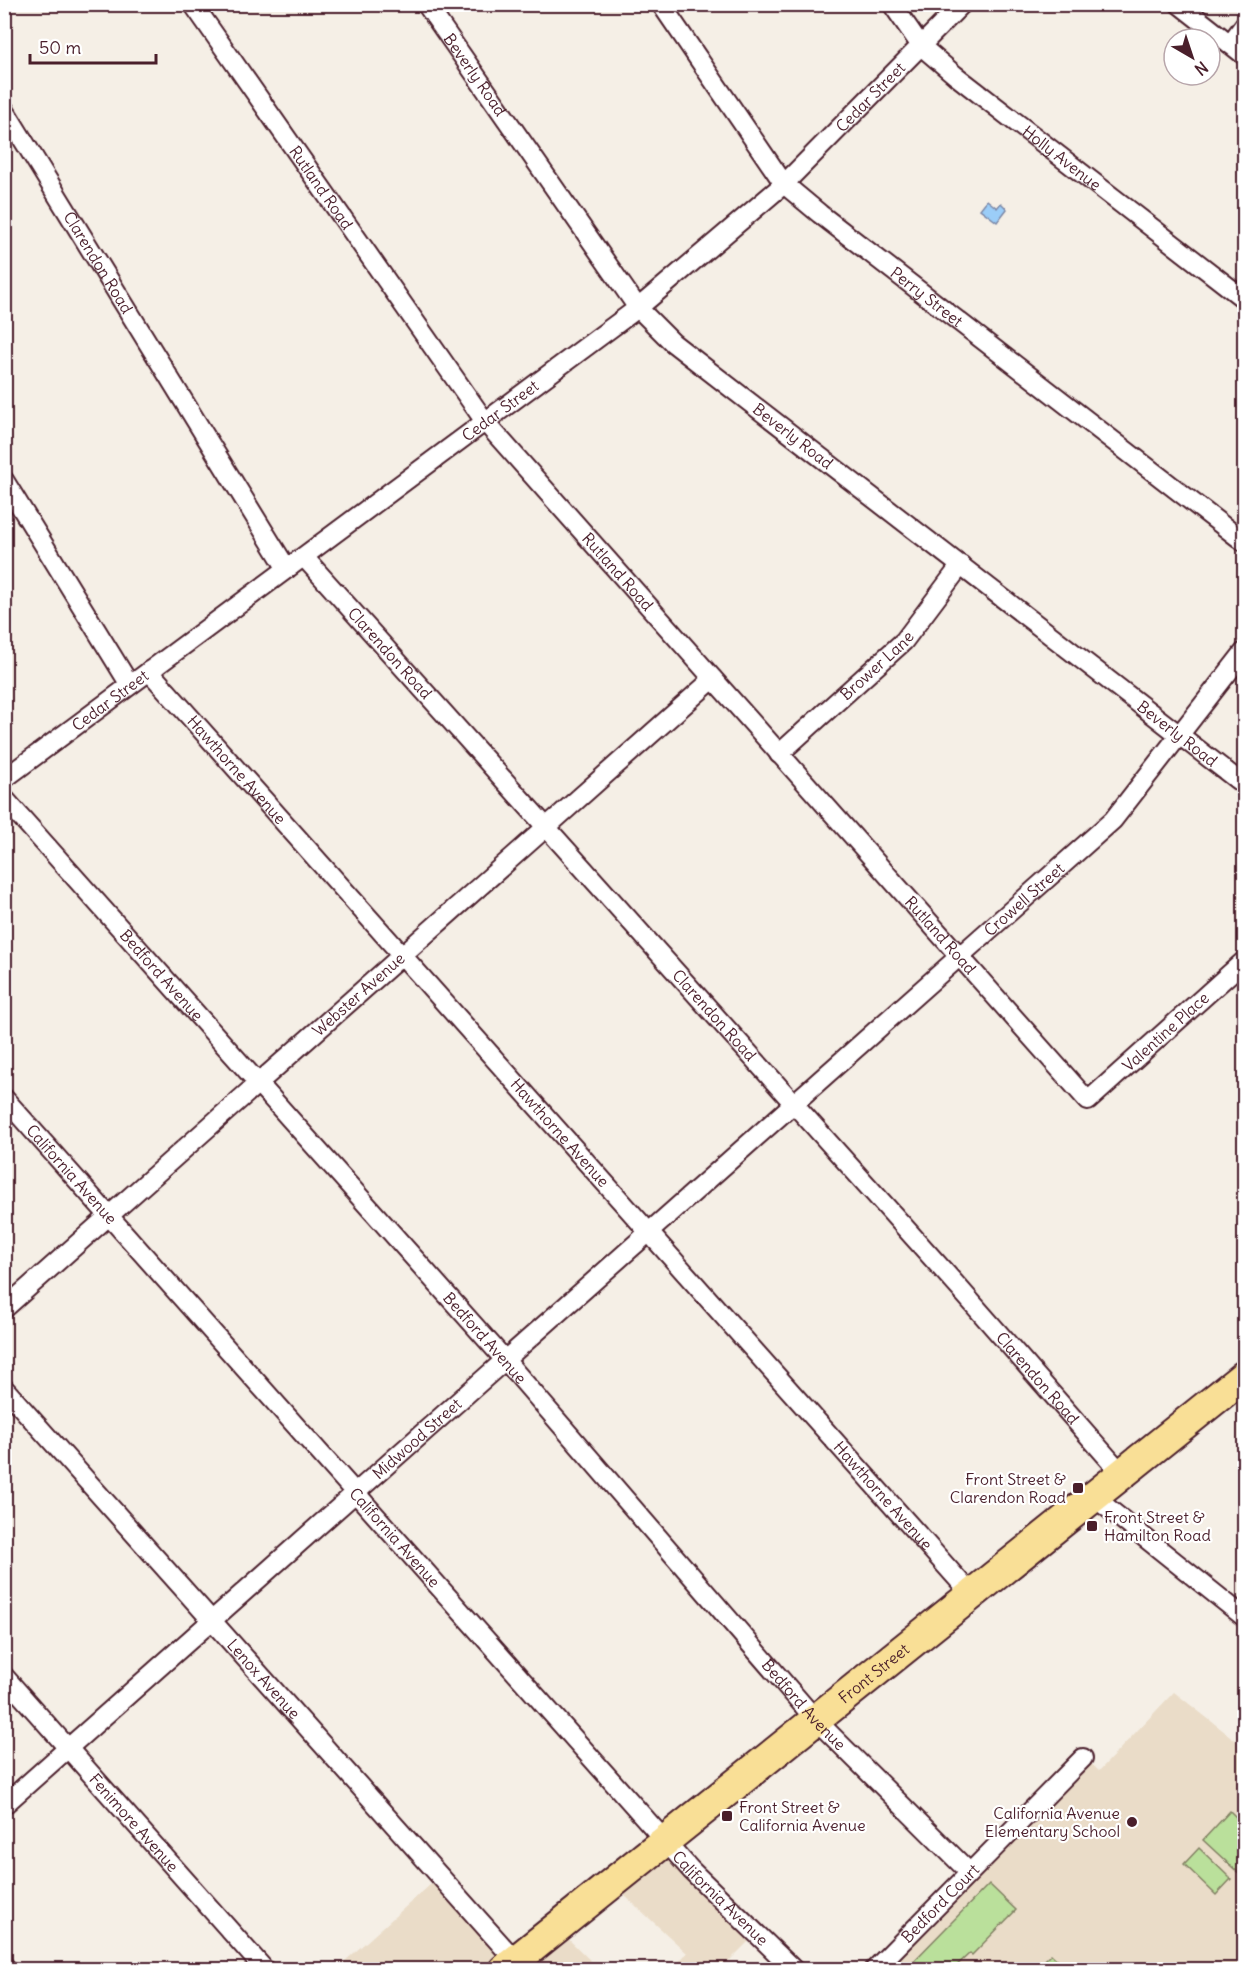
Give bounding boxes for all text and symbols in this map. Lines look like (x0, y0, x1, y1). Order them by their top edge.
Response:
scale bar (30, 27, 156, 65)
north arrow (1162, 27, 1222, 87)
street label: Beverly Road (440, 29, 511, 120)
text: 50 m (39, 36, 81, 59)
street label: Cedar Street (831, 57, 910, 136)
text: N (1191, 57, 1212, 80)
street label: Holly Avenue (1019, 121, 1105, 195)
street label: Rutland Road (285, 142, 358, 233)
street label: Clarendon Road (59, 208, 137, 317)
street label: Perry Street (887, 262, 968, 331)
street label: Cedar Street (458, 375, 543, 445)
street label: Beverly Road (749, 399, 837, 473)
street label: Rutland Road (578, 528, 658, 615)
street label: Clarendon Road (344, 603, 436, 703)
street label: Brower Lane (836, 627, 918, 704)
street label: Cedar Street (68, 665, 153, 735)
street label: Beverly Road (1133, 696, 1222, 771)
street label: Hawthorne Avenue (183, 711, 290, 828)
street label: Crowell Street (980, 858, 1069, 940)
street label: Rutland Road (901, 892, 981, 978)
street label: Bedford Avenue (116, 925, 208, 1025)
street label: Webster Avenue (308, 948, 409, 1040)
street label: Clarendon Road (668, 965, 761, 1065)
street label: Valentine Place (1118, 988, 1213, 1075)
street label: Hawthorne Avenue (506, 1074, 614, 1191)
street label: California Avenue (22, 1120, 121, 1228)
street label: Bedford Avenue (439, 1288, 531, 1388)
street label: Clarendon Road (992, 1327, 1084, 1428)
street label: Midwood Street (368, 1393, 466, 1483)
street label: Hawthorne Avenue (830, 1437, 937, 1554)
place label: Front Street & Clarendon Road (950, 1469, 1066, 1507)
marker: Front Street & Clarendon Road (1071, 1481, 1085, 1495)
street label: California Avenue (345, 1483, 445, 1591)
place label: Front Street & Hamilton Road (1104, 1507, 1211, 1545)
marker: Front Street & Hamilton Road (1085, 1519, 1099, 1533)
street label: Lenox Avenue (223, 1635, 305, 1723)
street label: Front Street (834, 1639, 913, 1708)
street label: Bedford Avenue (758, 1655, 850, 1754)
street label: Fenimore Avenue (85, 1769, 183, 1876)
place label: Front Street & California Avenue (739, 1797, 866, 1835)
place label: California Avenue Elementary School (985, 1803, 1120, 1841)
marker: Front Street & California Avenue (720, 1809, 734, 1823)
marker: California Avenue Elementary School (1125, 1815, 1139, 1829)
street label: California Avenue (668, 1846, 773, 1950)
street label: Bedford Court (897, 1859, 984, 1947)

